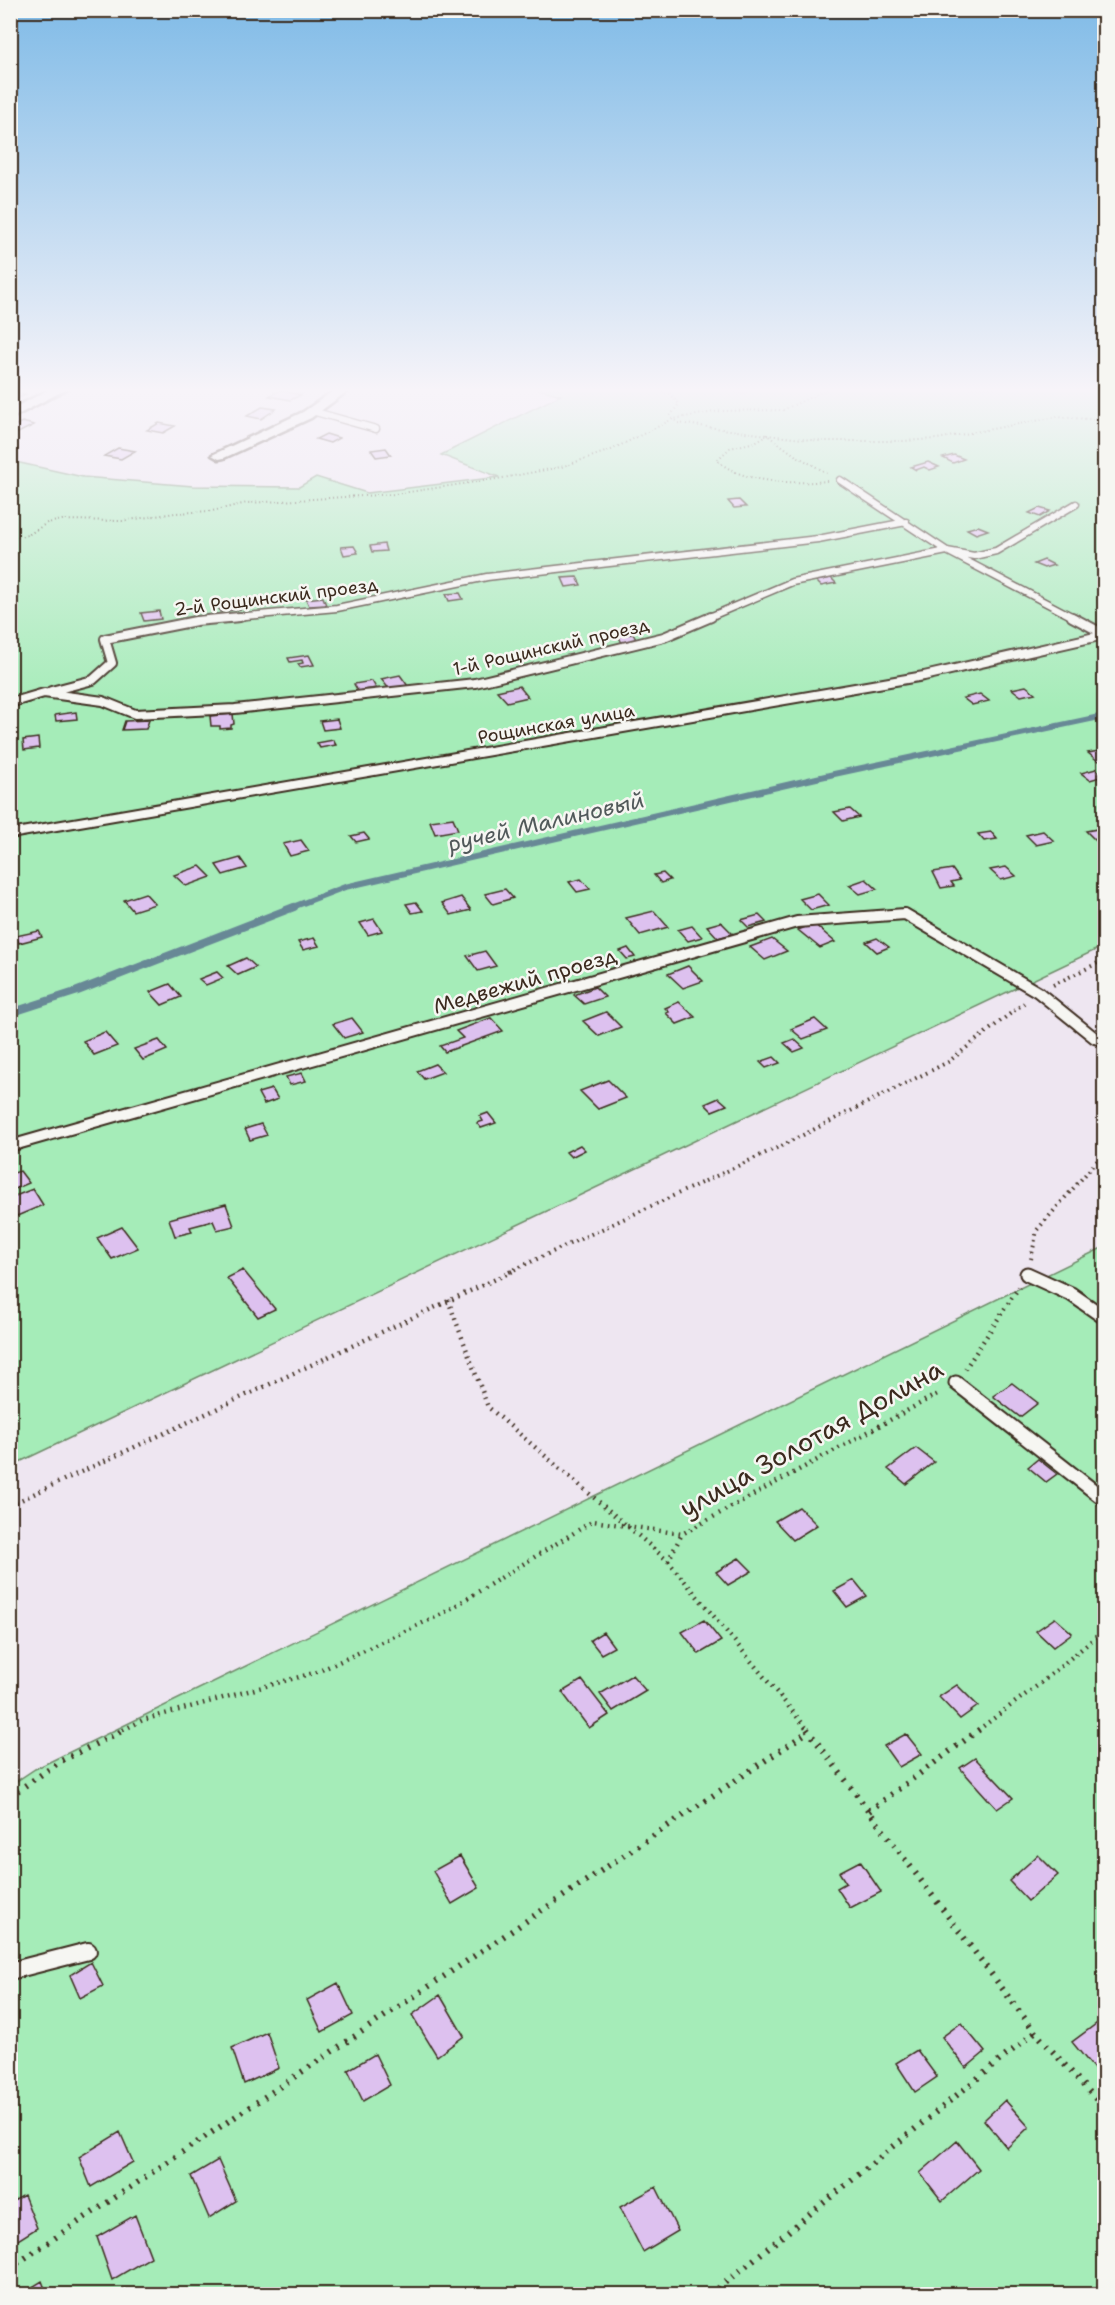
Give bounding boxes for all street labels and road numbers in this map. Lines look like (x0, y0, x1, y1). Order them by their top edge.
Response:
street label: 2-й Рощинский проезд (173, 573, 380, 621)
street label: 1-й Рощинский проезд (451, 613, 652, 681)
street label: Рощинская улица (476, 698, 636, 750)
street label: Медвежий проезд (430, 941, 620, 1021)
street label: улица Золотая Долина (673, 1351, 949, 1525)

